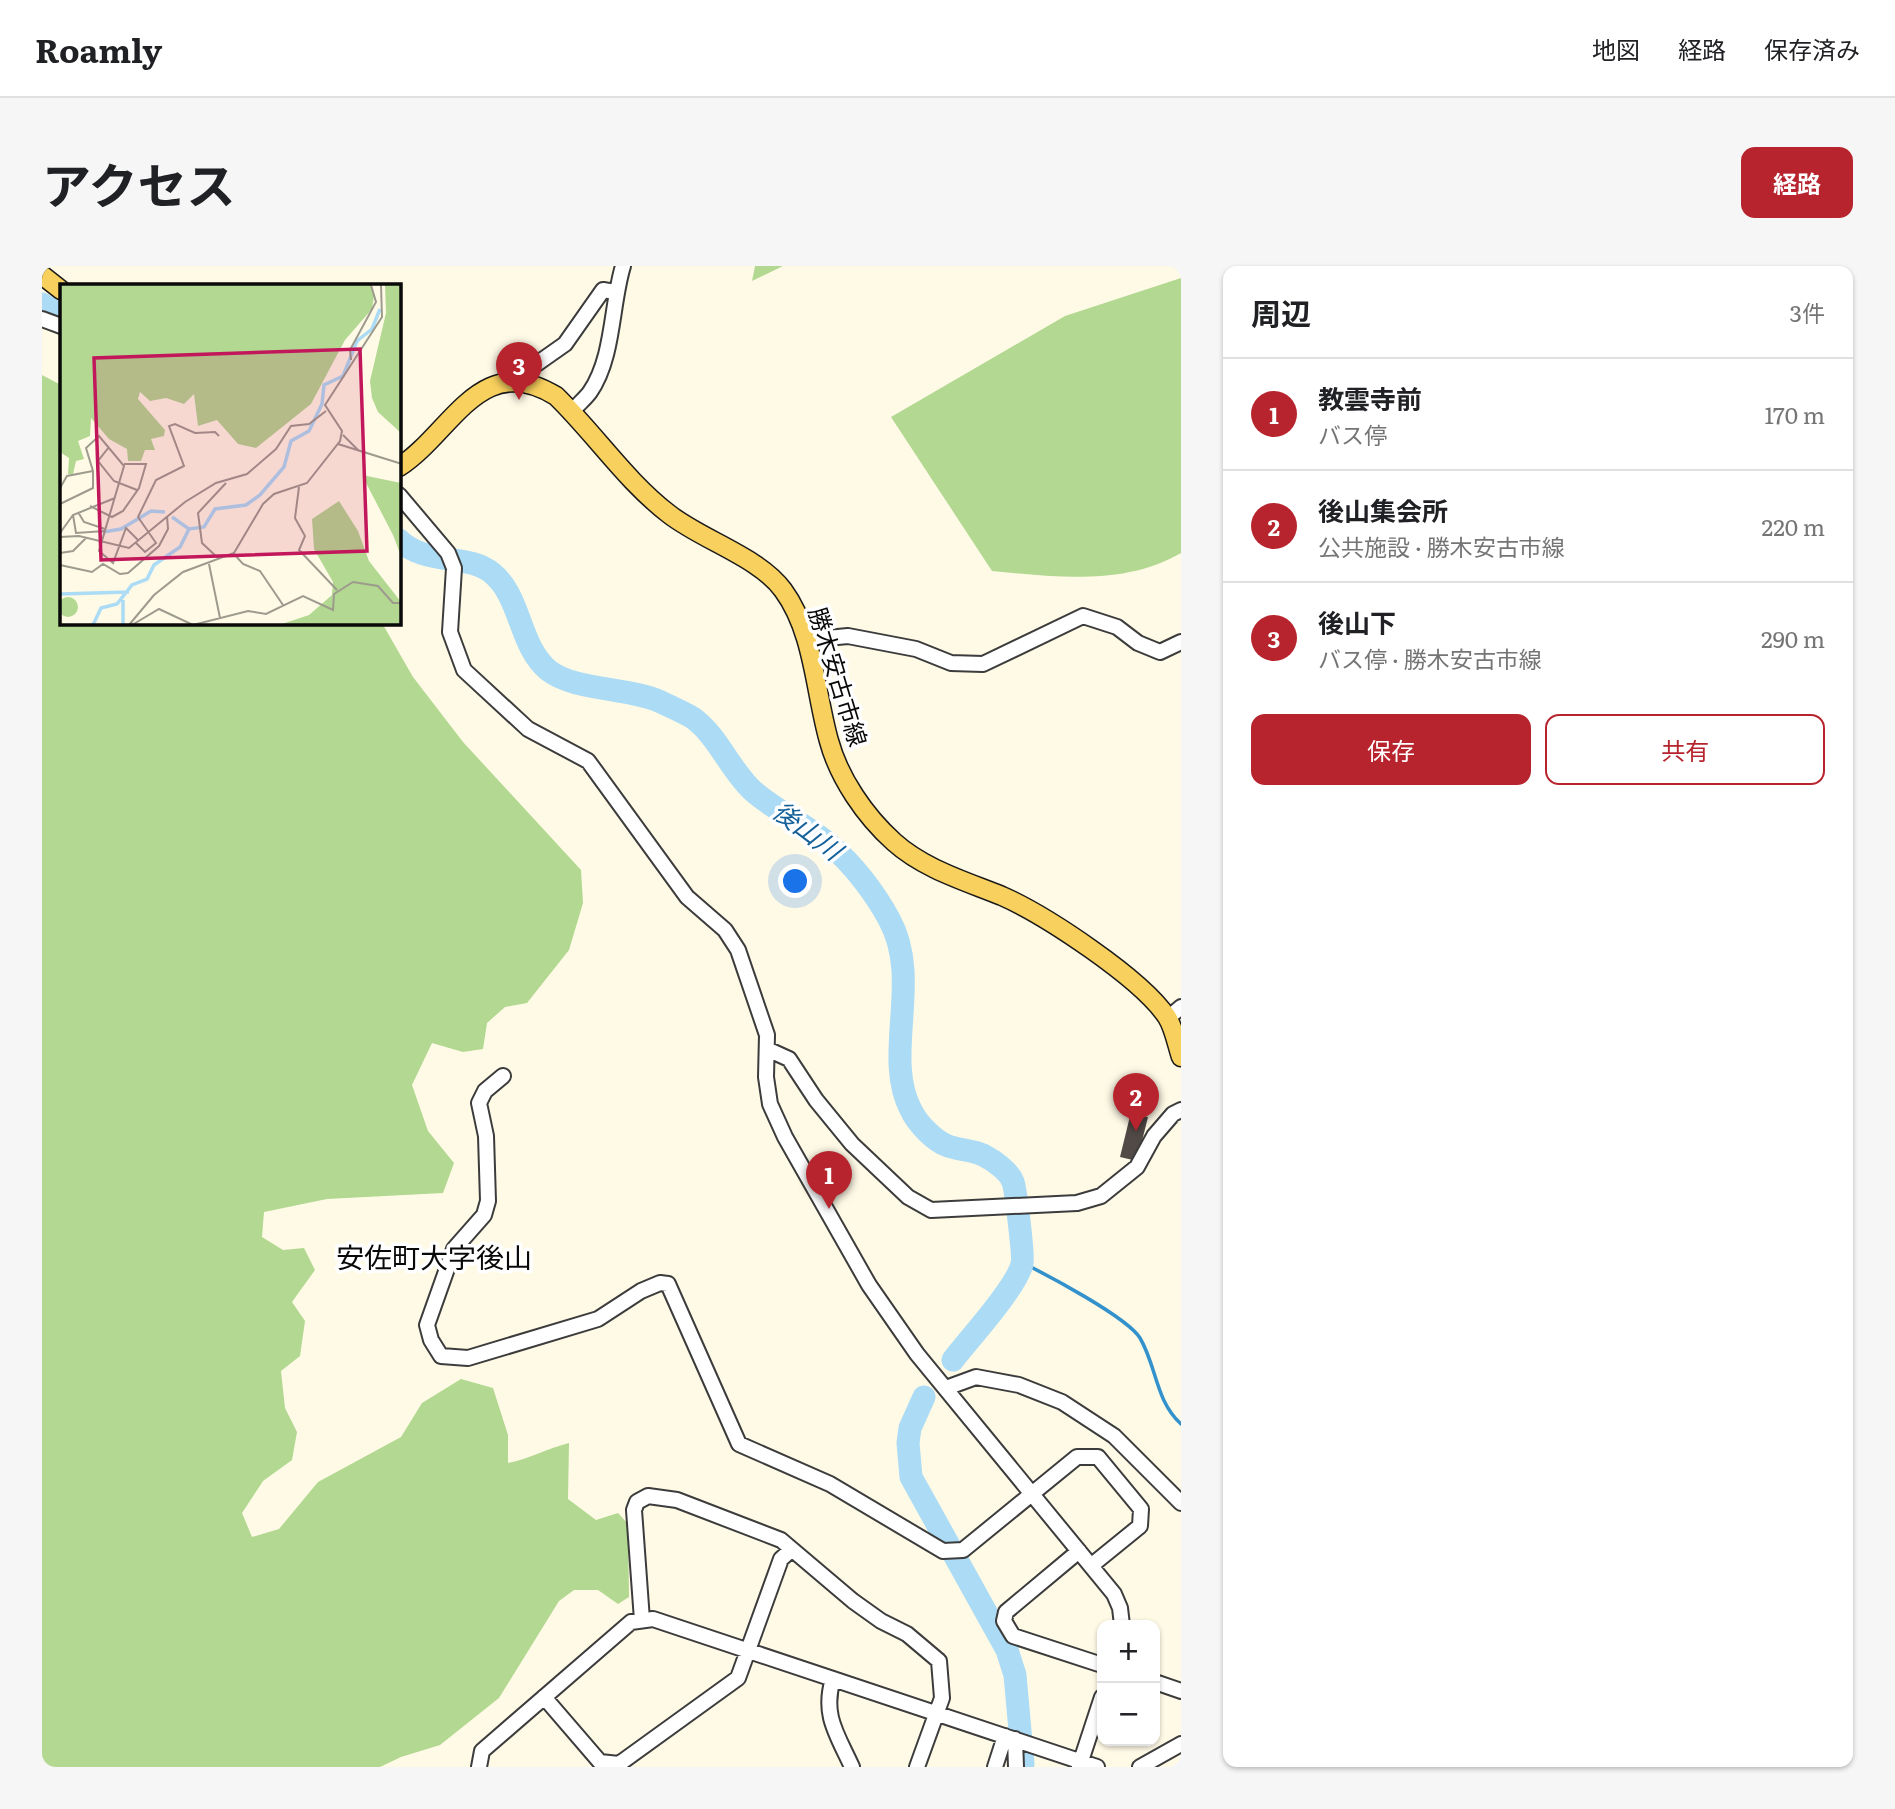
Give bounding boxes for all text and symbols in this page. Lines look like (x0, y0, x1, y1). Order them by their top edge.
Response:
text: Roamly (35, 24, 162, 73)
text: 地図 (1592, 31, 1640, 66)
text: 経路 (1678, 31, 1726, 66)
text: 保存済み (1764, 31, 1860, 66)
text: アクセス (42, 146, 236, 219)
button: 経路 (1741, 147, 1853, 218)
inset map (60, 284, 401, 625)
text: 周辺 (1251, 290, 1311, 334)
text: 3件 (1790, 295, 1825, 329)
pin: 3 (496, 342, 542, 400)
text: 教雲寺前 (1318, 378, 1422, 417)
text: 1 (1269, 397, 1279, 431)
text: 170 m (1764, 397, 1825, 431)
text: バス停 (1318, 417, 1387, 451)
text: 後山集会所 (1318, 490, 1448, 529)
text: 2 (1268, 509, 1280, 543)
text: 220 m (1761, 509, 1825, 543)
text: 公共施設 · 勝木安古市線 (1318, 529, 1565, 563)
street label: 勝木安古市線 (802, 602, 877, 750)
text: 後山下 (1318, 602, 1396, 641)
text: 3 (1268, 621, 1280, 655)
text: 290 m (1761, 621, 1825, 655)
text: バス停 · 勝木安古市線 (1318, 641, 1542, 675)
button: 保存 (1251, 714, 1531, 785)
button: 共有 (1545, 714, 1825, 785)
water label: 後山川 (766, 790, 854, 870)
your location (778, 864, 812, 898)
pin: 2 (1113, 1073, 1159, 1131)
pin: 1 (806, 1151, 852, 1209)
district label: 安佐町大字後山 (336, 1235, 532, 1277)
map controls (1097, 1620, 1160, 1746)
button: + (1097, 1620, 1160, 1683)
button: − (1097, 1683, 1160, 1746)

